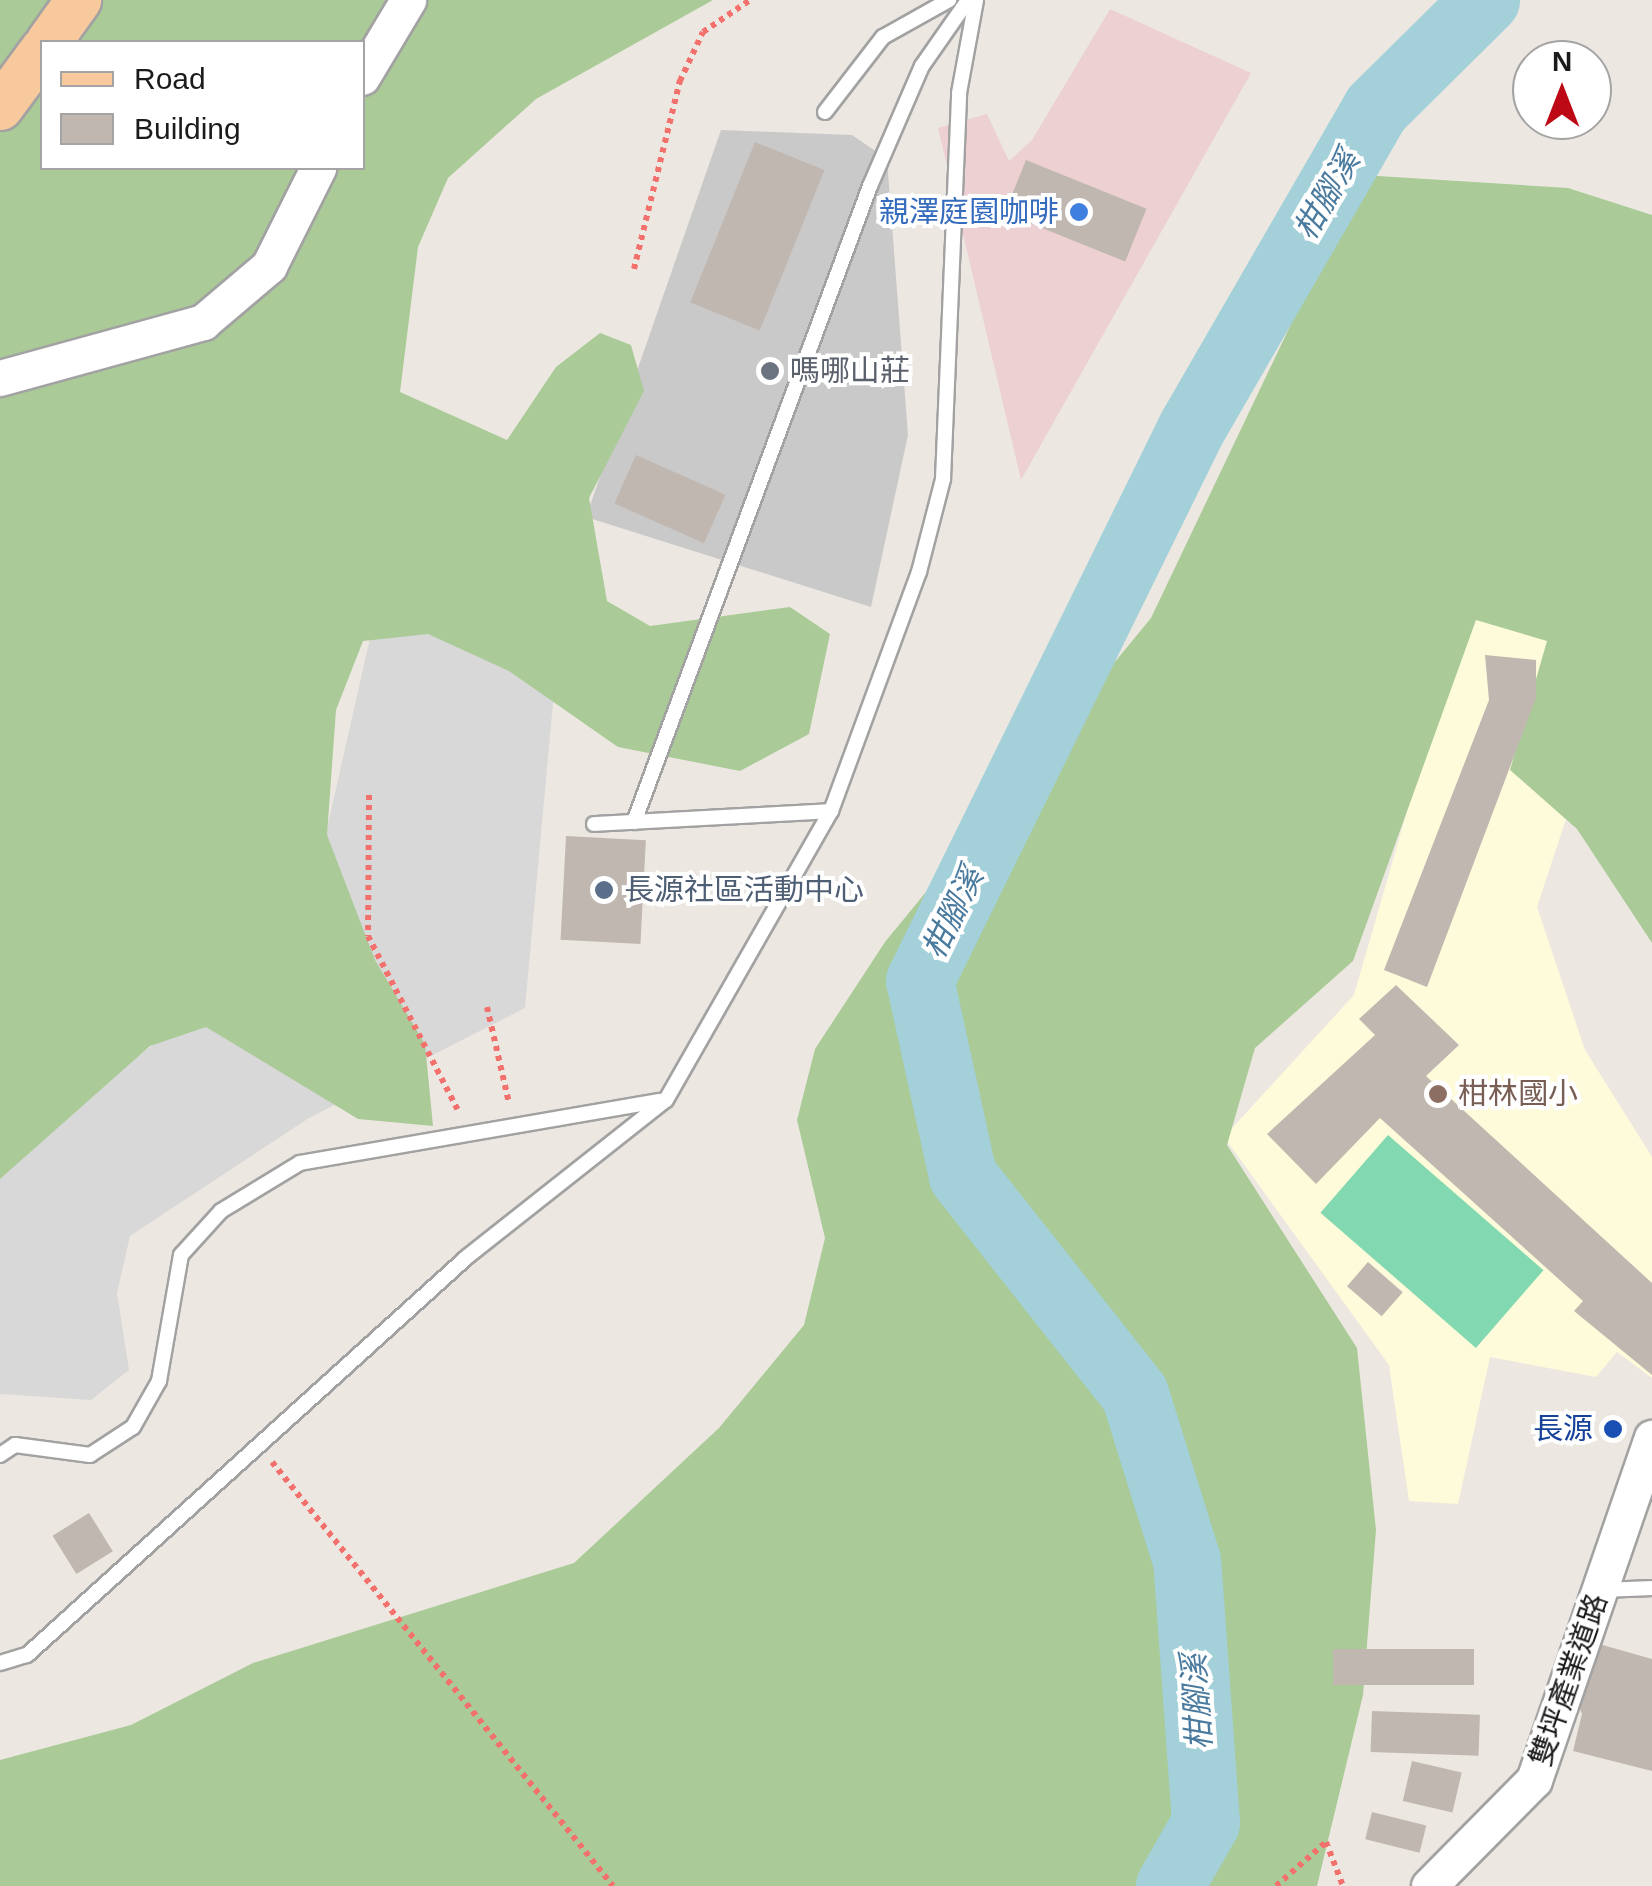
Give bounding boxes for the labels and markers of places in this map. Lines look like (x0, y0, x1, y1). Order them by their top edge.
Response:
place label: 親澤庭園咖啡 (879, 194, 1059, 230)
marker: 親澤庭園咖啡 (1068, 201, 1090, 223)
place label: 嗎哪山莊 (790, 353, 910, 389)
marker: 嗎哪山莊 (759, 360, 781, 382)
place label: 長源社區活動中心 (624, 872, 864, 908)
marker: 長源社區活動中心 (593, 879, 615, 901)
place label: 柑林國小 (1458, 1076, 1578, 1112)
marker: 柑林國小 (1427, 1083, 1449, 1105)
place label: 長源 (1533, 1411, 1593, 1447)
marker: 長源 (1602, 1418, 1624, 1440)

